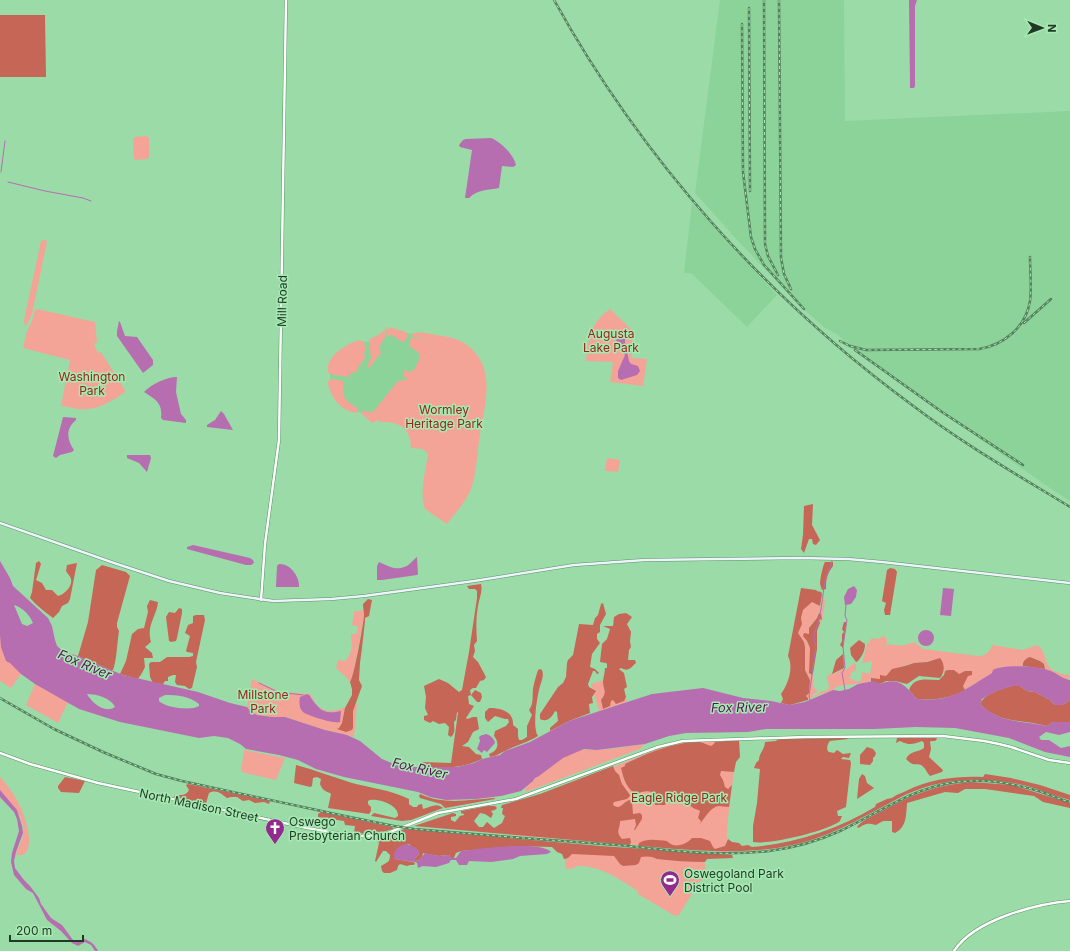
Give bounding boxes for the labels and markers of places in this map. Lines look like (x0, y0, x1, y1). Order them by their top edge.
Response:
place label: Oswego Presbyterian Church (289, 814, 405, 843)
church icon: Oswego Presbyterian Church (264, 817, 286, 845)
place label: Oswegoland Park District Pool (684, 866, 784, 895)
sports icon: Oswegoland Park District Pool (659, 869, 681, 897)

